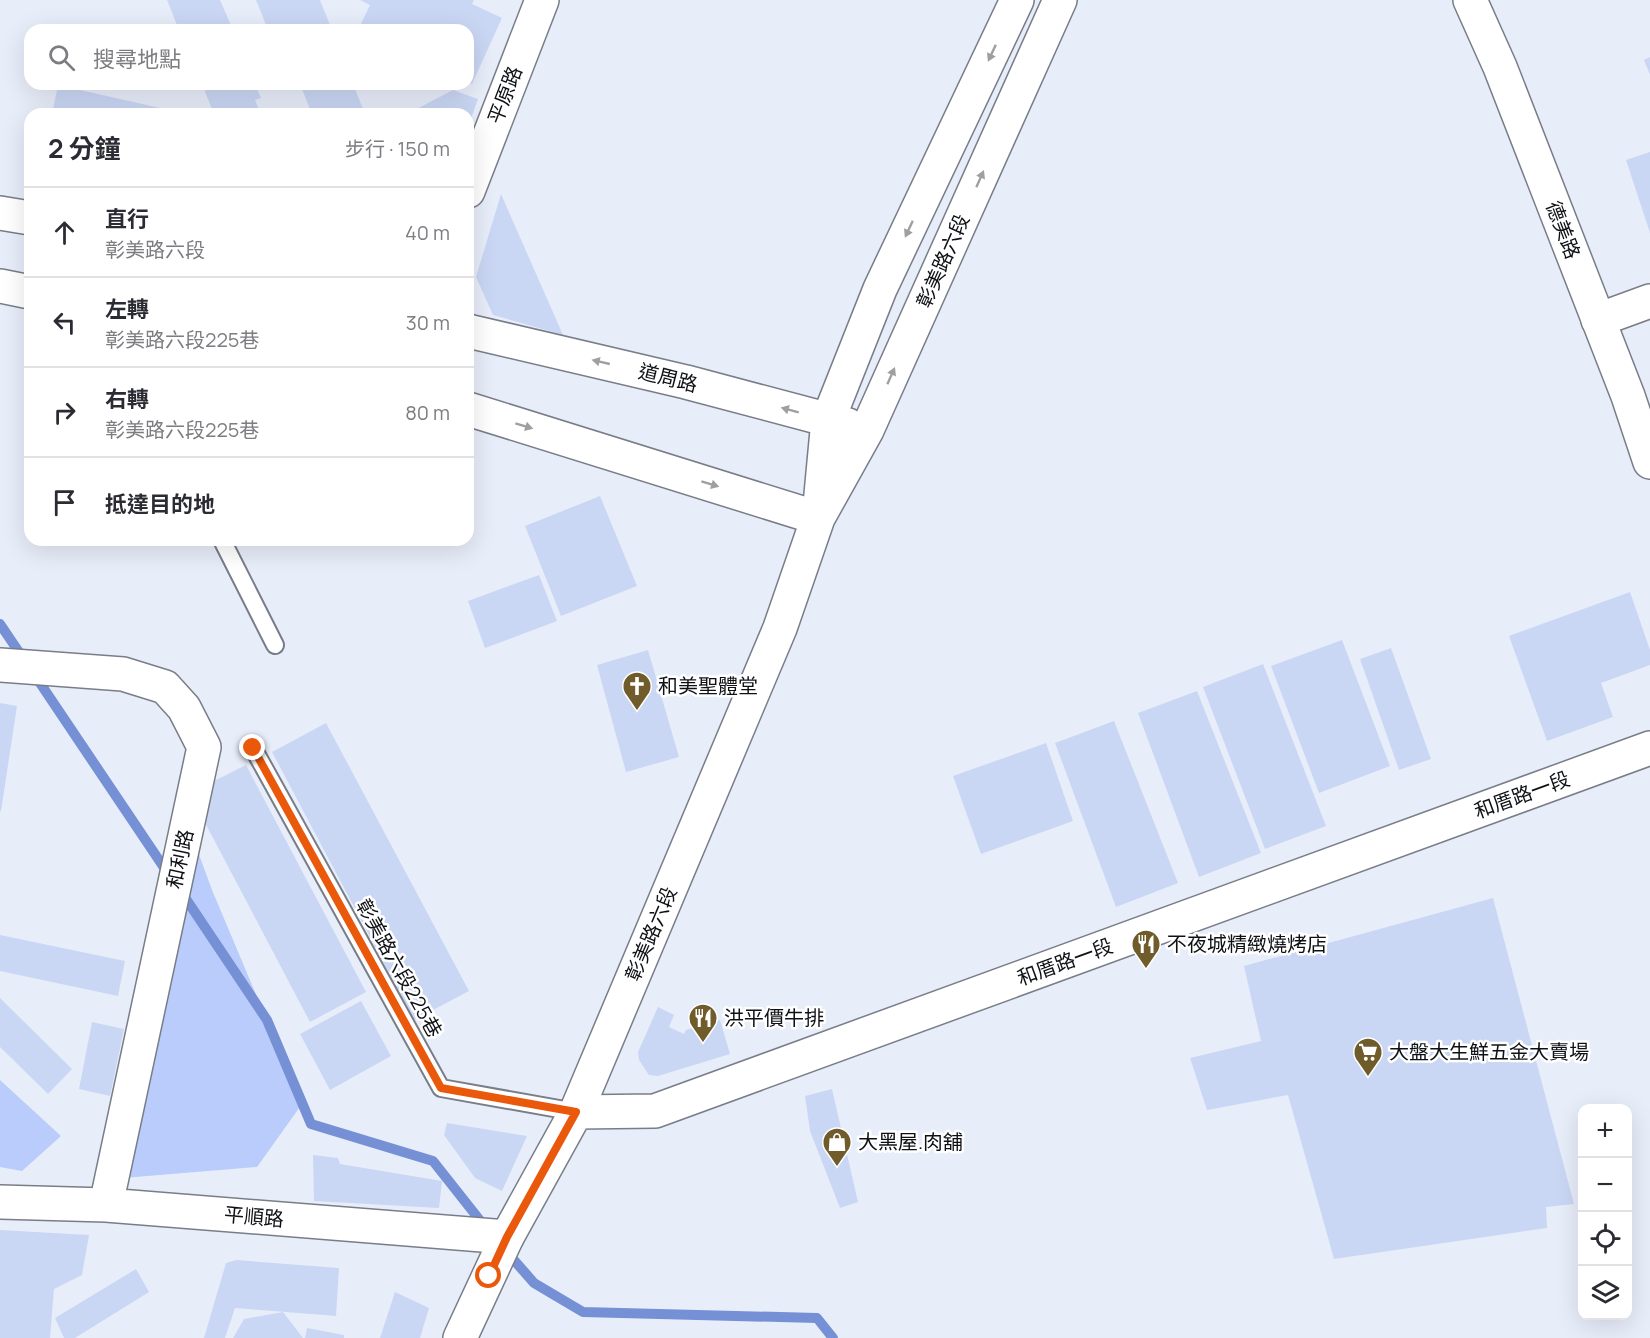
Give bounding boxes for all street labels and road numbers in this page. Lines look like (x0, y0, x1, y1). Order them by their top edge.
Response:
street label: 平原路 (481, 62, 528, 128)
street label: 德美路 (1540, 197, 1587, 263)
street label: 彰美路六段 (910, 210, 975, 312)
street label: 道周路 (636, 357, 700, 398)
street label: 和厝路一段 (1470, 765, 1573, 824)
street label: 和利路 (160, 827, 199, 891)
street label: 彰美路六段 (619, 883, 683, 985)
street label: 彰美路六段225巷 (350, 894, 449, 1042)
street label: 和厝路一段 (1013, 932, 1116, 991)
street label: 平順路 (223, 1200, 285, 1233)

